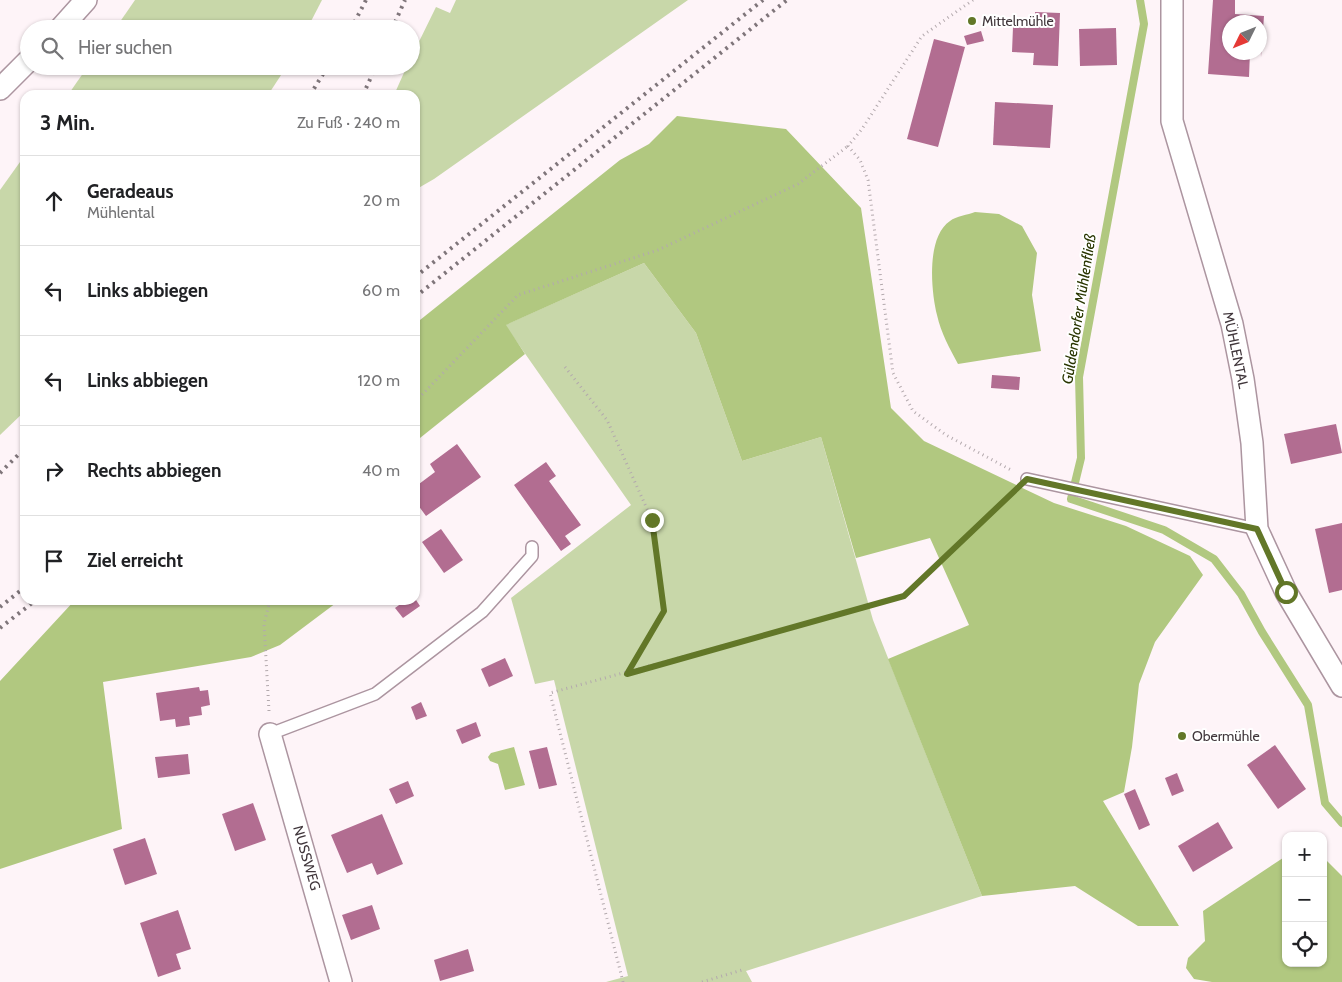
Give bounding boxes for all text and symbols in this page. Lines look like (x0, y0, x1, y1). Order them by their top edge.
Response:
place label: Mittelmühle (982, 12, 1054, 30)
marker: Mittelmühle (966, 15, 978, 27)
north arrow (1222, 15, 1267, 60)
search box (20, 20, 420, 75)
icon: search (38, 34, 66, 62)
text: Hier suchen (78, 36, 172, 59)
text: 3 Min. (40, 110, 95, 135)
text: Zu Fuß · 240 m (297, 113, 400, 132)
text: Geradeaus (87, 180, 173, 203)
icon: ahead (40, 187, 68, 215)
text: 20 m (363, 191, 400, 210)
text: Mühlental (87, 203, 154, 222)
water label: Güldendorfer Mühlenfließ (1058, 233, 1100, 385)
icon: left (40, 277, 68, 305)
text: Links abbiegen (87, 279, 208, 302)
text: 60 m (362, 281, 400, 300)
street label: MÜHLENTAL (1219, 310, 1253, 390)
icon: left (40, 367, 68, 395)
text: Links abbiegen (87, 369, 208, 392)
text: 120 m (358, 371, 400, 390)
icon: right (40, 457, 68, 485)
text: Rechts abbiegen (87, 459, 221, 482)
text: 40 m (362, 461, 400, 480)
route end (641, 509, 664, 532)
icon: arrive (40, 547, 68, 575)
text: Ziel erreicht (87, 549, 183, 572)
route start (1275, 581, 1298, 604)
place label: Obermühle (1192, 727, 1260, 745)
marker: Obermühle (1176, 730, 1188, 742)
street label: NUSSWEG (289, 824, 325, 892)
map controls (1282, 832, 1327, 967)
button: + (1282, 832, 1327, 877)
button: − (1282, 877, 1327, 922)
button: locate (1282, 922, 1327, 967)

